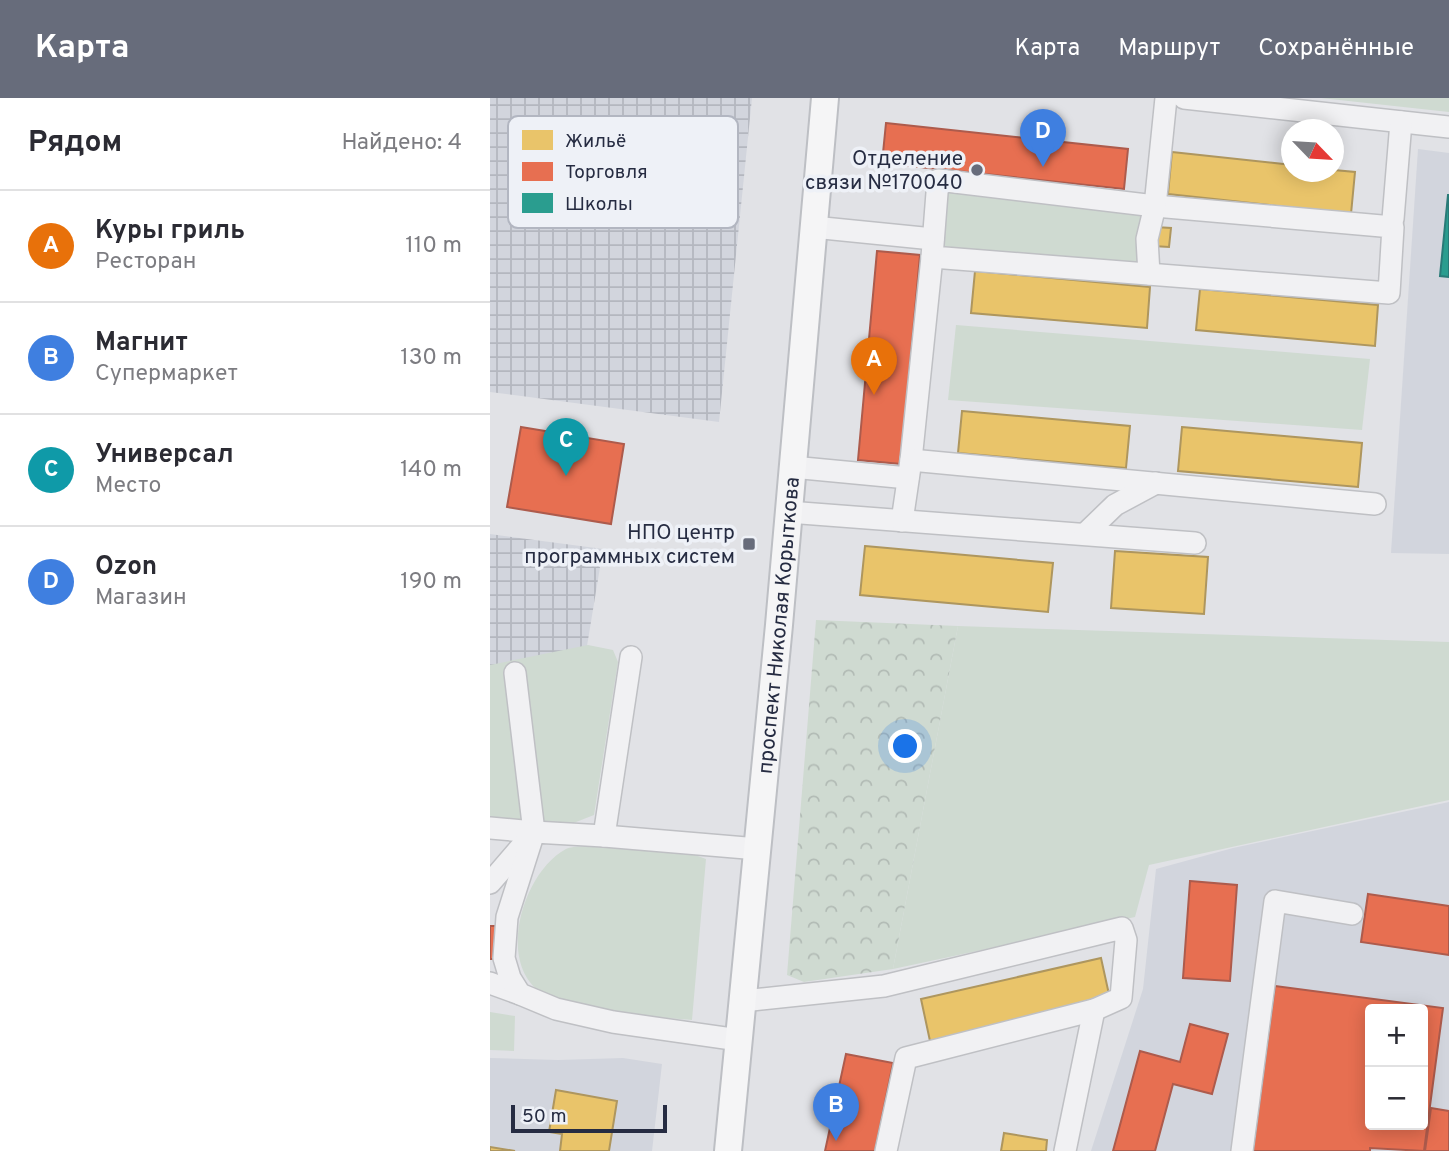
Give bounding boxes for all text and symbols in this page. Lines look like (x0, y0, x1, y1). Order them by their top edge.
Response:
text: Карта (35, 28, 129, 70)
text: Карта (1014, 34, 1080, 64)
text: Маршрут (1118, 34, 1220, 64)
text: Сохранённые (1258, 34, 1414, 64)
pin: D (1020, 109, 1066, 167)
legend (508, 116, 738, 228)
north arrow (1281, 119, 1344, 182)
text: Рядом (28, 125, 122, 162)
text: Найдено: 4 (341, 129, 462, 158)
text: Жильё (565, 130, 626, 154)
place label: Отделение связи №170040 (805, 146, 963, 197)
text: Торговля (565, 161, 648, 185)
marker: Отделение связи №170040 (969, 162, 985, 178)
text: Школы (565, 193, 633, 217)
text: Куры гриль (95, 215, 245, 248)
text: A (43, 232, 59, 261)
text: 110 m (405, 232, 462, 261)
text: Ресторан (95, 248, 196, 277)
text: Магнит (95, 327, 188, 360)
pin: A (851, 337, 897, 395)
text: B (43, 344, 59, 373)
text: 130 m (400, 344, 462, 373)
text: Супермаркет (95, 360, 238, 389)
pin: C (543, 418, 589, 476)
text: Универсал (95, 439, 234, 472)
text: C (44, 456, 58, 485)
text: 140 m (400, 456, 462, 485)
text: Место (95, 472, 161, 501)
street label: проспект Николая Корыткова (753, 476, 807, 775)
place label: НПО центр программных систем (524, 520, 735, 571)
marker: НПО центр программных систем (741, 536, 757, 552)
text: Ozon (95, 551, 157, 584)
text: D (43, 568, 59, 597)
text: 190 m (400, 568, 462, 597)
text: Магазин (95, 584, 187, 613)
your location (888, 729, 922, 763)
map controls (1365, 1004, 1428, 1130)
button: + (1365, 1004, 1428, 1067)
button: − (1365, 1067, 1428, 1130)
pin: B (813, 1083, 859, 1141)
scale bar (511, 1102, 667, 1134)
text: 50 m (522, 1105, 567, 1129)

